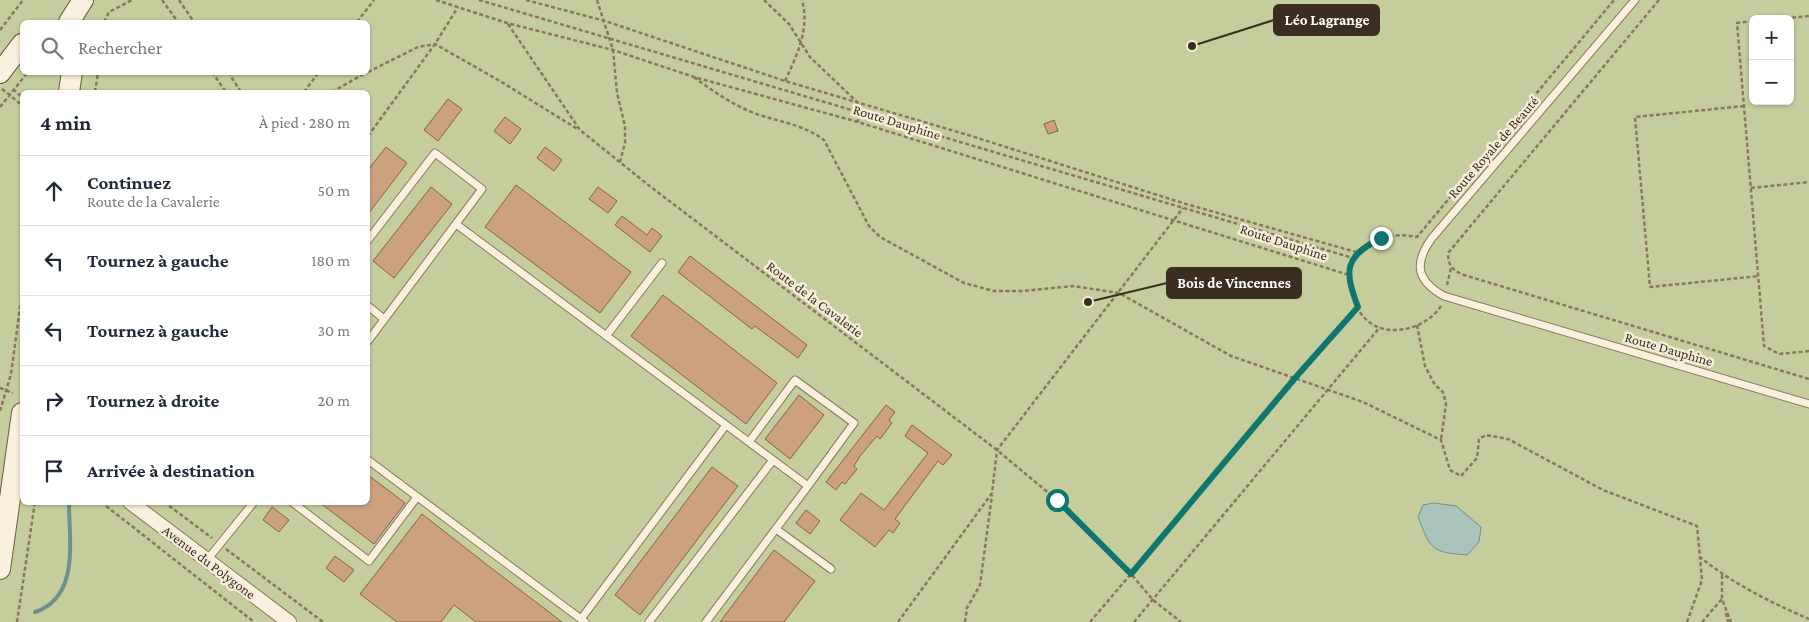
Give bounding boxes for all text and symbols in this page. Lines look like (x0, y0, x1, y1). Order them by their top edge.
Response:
callout: Léo Lagrange (1274, 5, 1379, 35)
text: Léo Lagrange (1285, 12, 1369, 28)
map controls (1749, 15, 1794, 105)
button: + (1749, 15, 1794, 60)
search box (20, 20, 370, 75)
icon: search (38, 34, 66, 62)
text: Rechercher (78, 37, 162, 58)
button: − (1749, 60, 1794, 105)
street label: Route Royale de Beauté (1444, 93, 1542, 201)
street label: Route Dauphine (851, 101, 943, 143)
text: 4 min (40, 111, 91, 135)
text: À pied · 280 m (259, 114, 350, 131)
text: Continuez (87, 172, 171, 193)
icon: ahead (40, 177, 68, 205)
text: 50 m (318, 182, 350, 199)
text: Route de la Cavalerie (87, 193, 220, 210)
street label: Route Dauphine (1238, 220, 1330, 264)
route end (1370, 227, 1393, 250)
icon: left (40, 247, 68, 275)
text: Tournez à gauche (87, 250, 229, 271)
text: 180 m (311, 252, 350, 269)
street label: Route de la Cavalerie (764, 258, 866, 340)
callout: Bois de Vincennes (1167, 268, 1301, 298)
text: Bois de Vincennes (1177, 275, 1291, 291)
icon: left (40, 317, 68, 345)
text: Tournez à gauche (87, 320, 229, 341)
text: 30 m (318, 322, 350, 339)
street label: Route Dauphine (1623, 329, 1715, 369)
icon: right (40, 387, 68, 415)
text: Tournez à droite (87, 390, 219, 411)
text: 20 m (317, 392, 350, 409)
icon: arrive (40, 457, 68, 485)
text: Arrivée à destination (87, 460, 255, 481)
route start (1046, 489, 1069, 512)
street label: Avenue du Polygone (159, 522, 259, 602)

